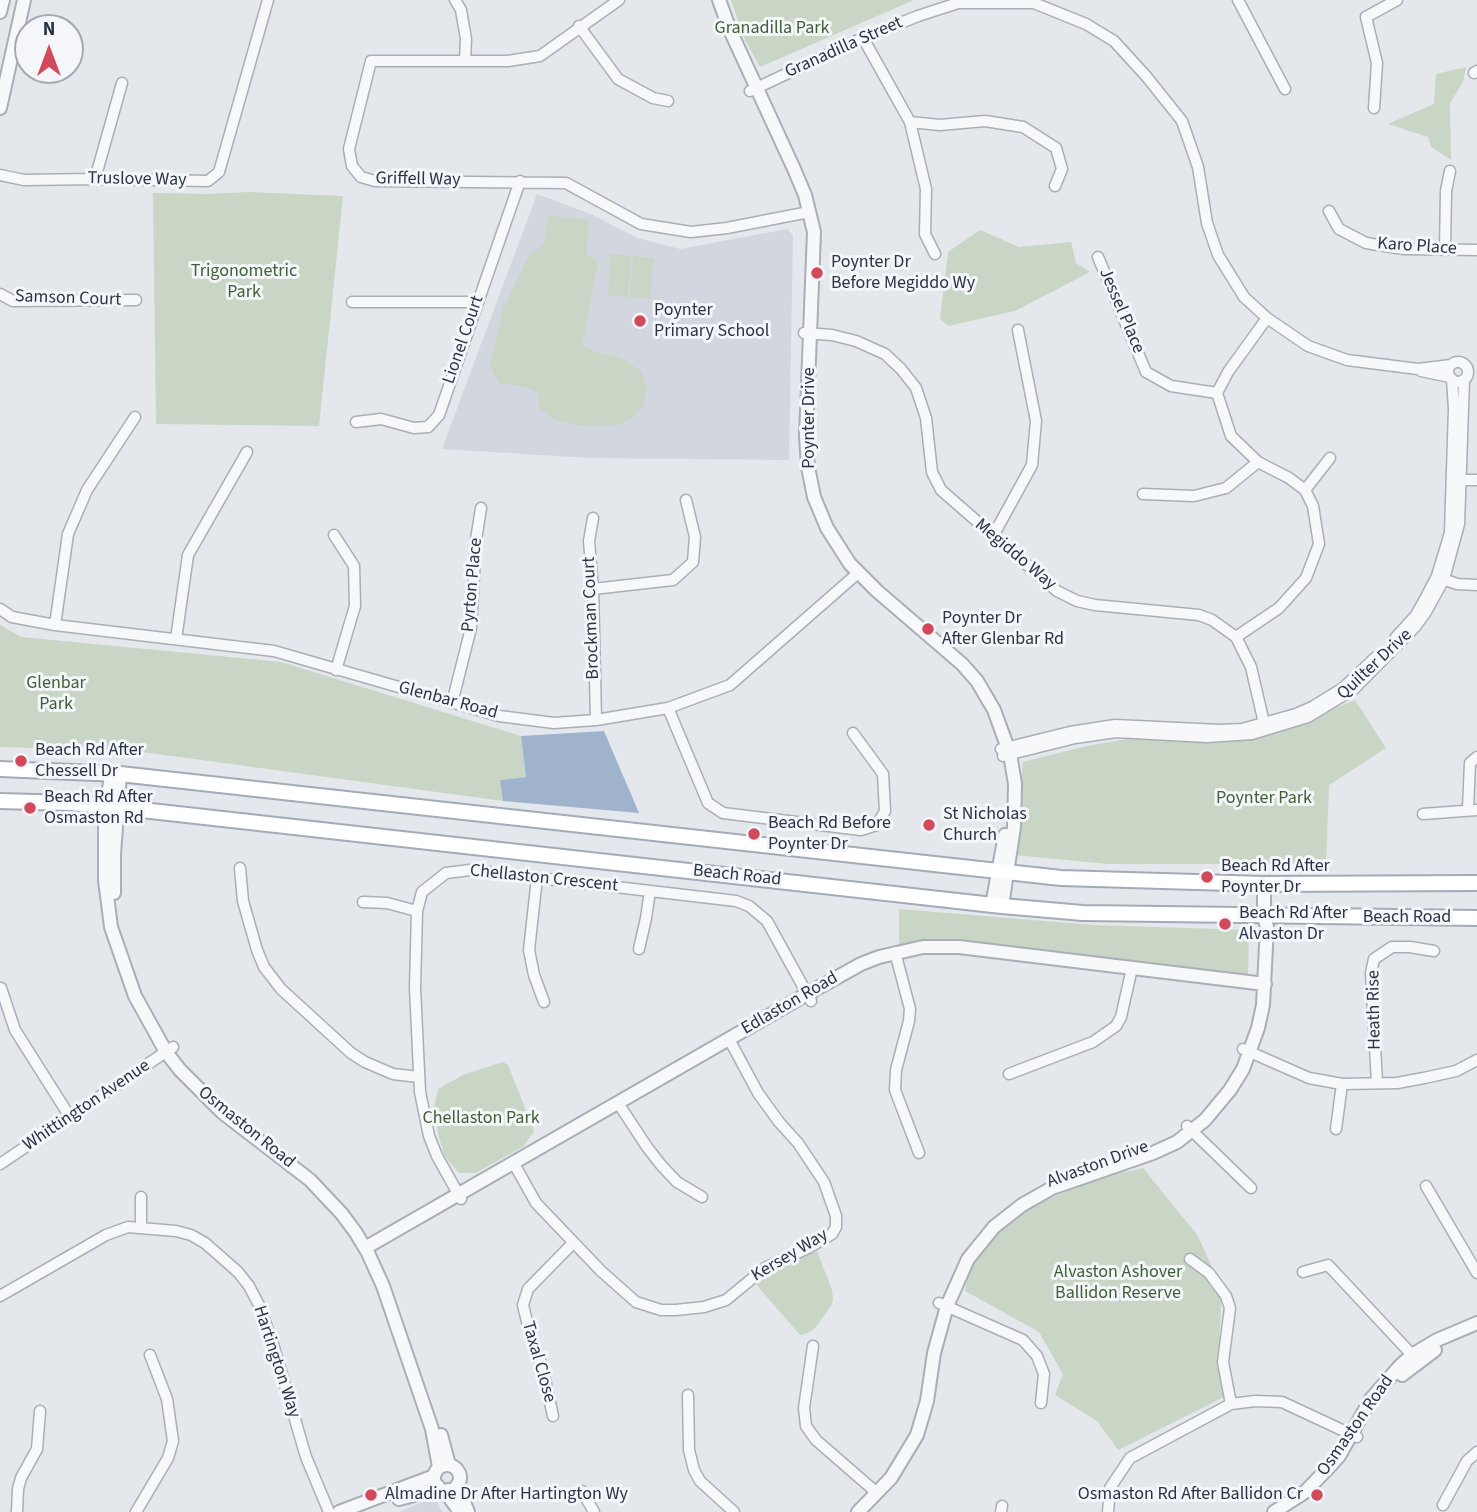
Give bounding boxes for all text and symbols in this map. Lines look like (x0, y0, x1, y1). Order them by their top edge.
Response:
street label: Granadilla Street (782, 12, 906, 84)
north arrow (14, 14, 84, 84)
text: N (43, 16, 55, 43)
park label: Granadilla Park (715, 18, 829, 40)
street label: Truslove Way (87, 168, 187, 192)
street label: Griffell Way (375, 168, 461, 192)
street label: Karo Place (1377, 233, 1457, 261)
place label: Poynter Dr Before Megiddo Wy (831, 252, 975, 294)
park label: Trigonometric Park (191, 261, 297, 304)
marker: Poynter Dr Before Megiddo Wy (809, 265, 825, 281)
street label: Jessel Place (1093, 265, 1149, 357)
street label: Samson Court (14, 286, 122, 312)
street label: Lionel Court (439, 293, 489, 387)
place label: Poynter Primary School (654, 300, 769, 342)
marker: Poynter Primary School (632, 313, 648, 329)
street label: Poynter Drive (799, 367, 821, 469)
street label: Megiddo Way (970, 515, 1060, 595)
street label: Pyrton Place (458, 537, 488, 633)
street label: Brockman Court (579, 556, 605, 680)
place label: Poynter Dr After Glenbar Rd (942, 608, 1064, 650)
marker: Poynter Dr After Glenbar Rd (920, 621, 936, 637)
street label: Quilter Drive (1333, 625, 1417, 705)
park label: Glenbar Park (26, 673, 86, 716)
street label: Glenbar Road (396, 677, 500, 725)
place label: Beach Rd After Chessell Dr (35, 740, 144, 782)
marker: Beach Rd After Chessell Dr (13, 753, 29, 769)
place label: Beach Rd After Osmaston Rd (44, 787, 153, 830)
park label: Poynter Park (1216, 788, 1312, 810)
marker: Beach Rd After Osmaston Rd (22, 800, 38, 816)
place label: St Nicholas Church (943, 804, 1027, 846)
place label: Beach Rd Before Poynter Dr (768, 813, 891, 856)
marker: St Nicholas Church (921, 817, 937, 833)
marker: Beach Rd Before Poynter Dr (746, 826, 762, 842)
place label: Beach Rd After Poynter Dr (1221, 856, 1330, 898)
street label: Chellaston Crescent (469, 860, 619, 898)
street label: Beach Road (692, 861, 782, 891)
marker: Beach Rd After Poynter Dr (1199, 869, 1215, 885)
place label: Beach Rd After Alvaston Dr (1239, 903, 1348, 946)
street label: Beach Road (1363, 907, 1451, 929)
marker: Beach Rd After Alvaston Dr (1217, 916, 1233, 932)
street label: Edlaston Road (738, 968, 842, 1040)
street label: Heath Rise (1364, 970, 1386, 1050)
street label: Whittington Avenue (20, 1056, 154, 1156)
street label: Osmaston Road (193, 1082, 299, 1174)
park label: Chellaston Park (422, 1108, 540, 1130)
street label: Alvaston Drive (1044, 1137, 1152, 1193)
street label: Kersey Way (748, 1225, 832, 1287)
park label: Alvaston Ashover Ballidon Reserve (1054, 1262, 1182, 1304)
street label: Hartington Way (248, 1303, 304, 1421)
street label: Taxal Close (516, 1319, 560, 1405)
street label: Osmaston Road (1313, 1371, 1399, 1481)
place label: Almadine Dr After Hartington Wy (385, 1484, 628, 1506)
place label: Osmaston Rd After Ballidon Cr (1078, 1484, 1303, 1506)
marker: Almadine Dr After Hartington Wy (363, 1487, 379, 1503)
marker: Osmaston Rd After Ballidon Cr (1309, 1487, 1325, 1503)

